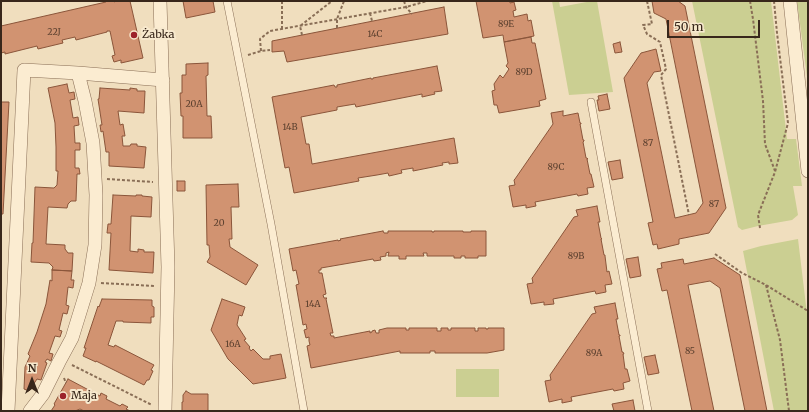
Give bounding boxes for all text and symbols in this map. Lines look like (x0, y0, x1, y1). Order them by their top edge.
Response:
scale bar (669, 12, 762, 38)
house number: 89E (498, 19, 514, 29)
text: 50 m (674, 19, 703, 34)
house number: 22J (47, 27, 61, 37)
place label: Żabka (142, 28, 174, 42)
house number: 14C (367, 29, 383, 39)
marker: Żabka (129, 30, 139, 40)
house number: 89D (515, 67, 533, 77)
house number: 20A (185, 99, 203, 109)
house number: 14B (283, 122, 297, 132)
house number: 87 (643, 138, 653, 148)
house number: 89C (548, 162, 564, 172)
house number: 87 (709, 199, 719, 209)
house number: 20 (214, 218, 224, 228)
house number: 89B (568, 251, 584, 261)
house number: 14A (305, 299, 321, 309)
house number: 16A (225, 339, 241, 349)
house number: 85 (685, 346, 695, 356)
house number: 89A (586, 348, 602, 358)
north arrow (12, 360, 52, 400)
text: N (28, 361, 36, 375)
place label: Maja (71, 389, 97, 403)
marker: Maja (58, 391, 68, 401)

